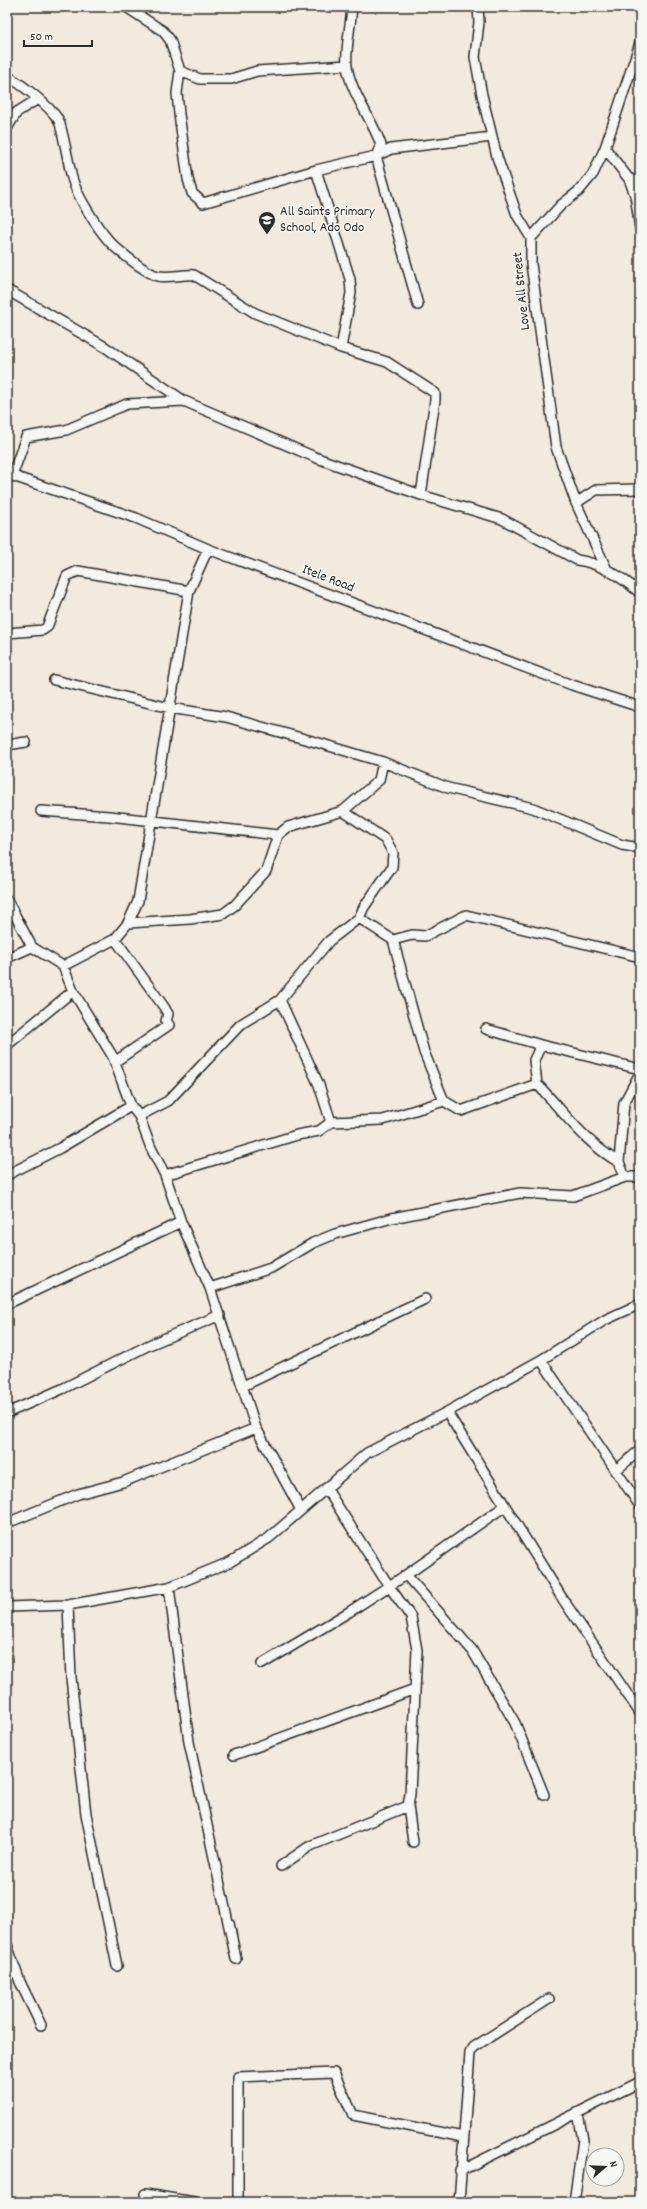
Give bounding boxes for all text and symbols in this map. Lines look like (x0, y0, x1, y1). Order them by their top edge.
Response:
scale bar (24, 22, 92, 48)
text: 50 m (30, 29, 53, 46)
place label: All Saints Primary School, Ado Odo (280, 202, 375, 238)
school or university icon: All Saints Primary School, Ado Odo (257, 210, 277, 235)
street label: Love All Street (508, 251, 536, 331)
street label: Itele Road (299, 560, 357, 598)
north arrow (585, 2147, 625, 2187)
text: N (604, 2159, 621, 2170)

